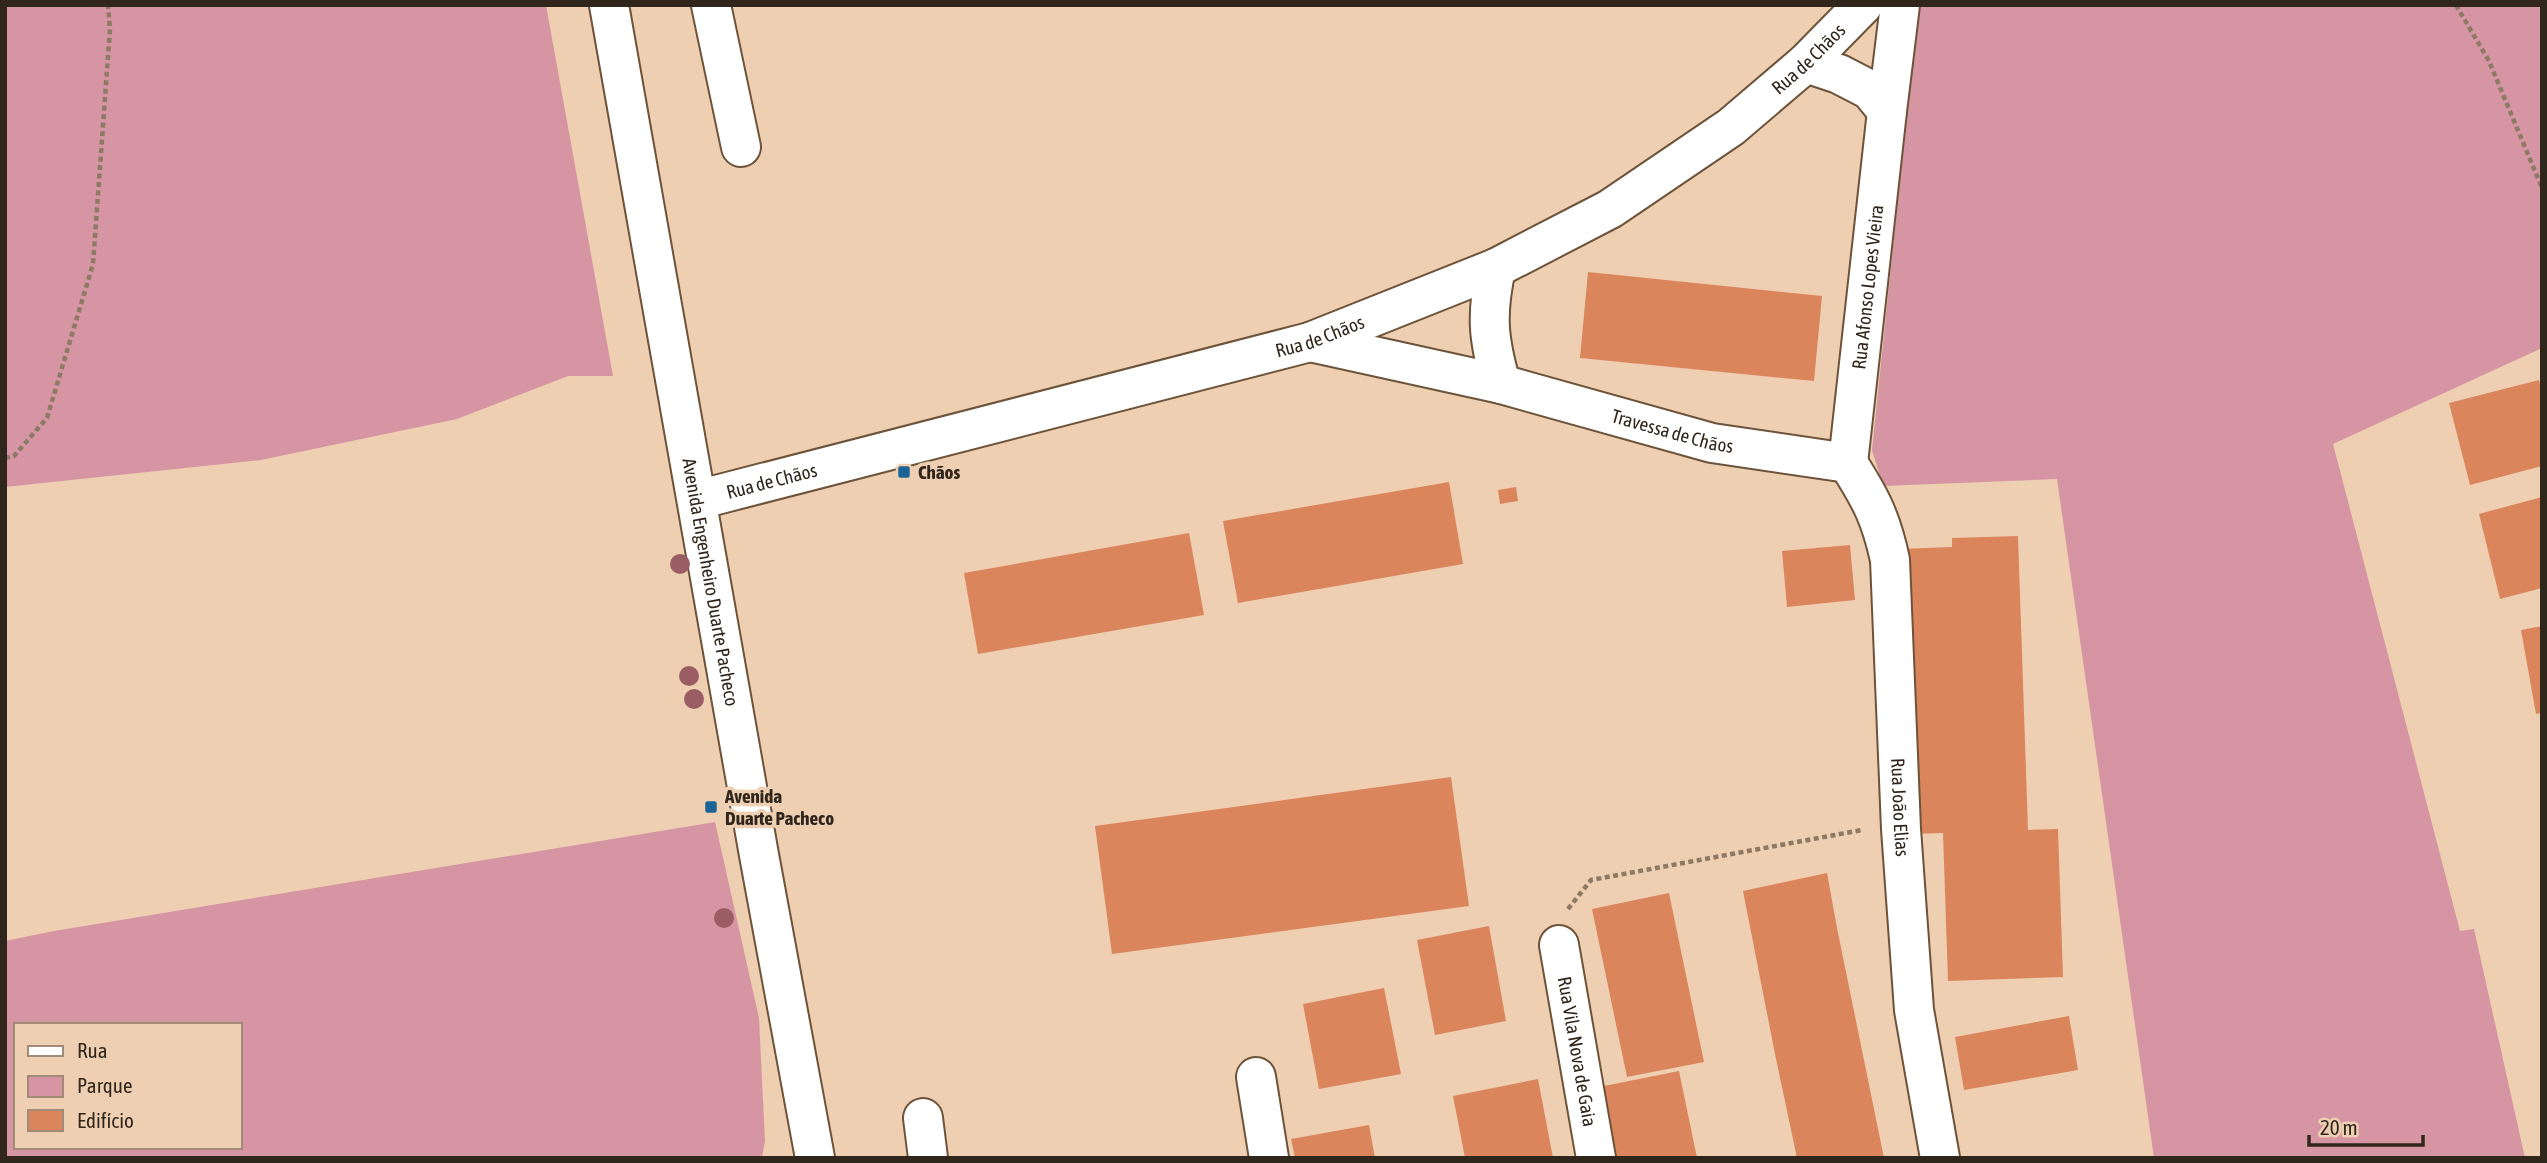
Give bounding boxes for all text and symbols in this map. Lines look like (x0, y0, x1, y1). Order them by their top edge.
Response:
street label: Rua de Chãos (1767, 19, 1850, 98)
street label: Rua Afonso Lopes Vieira (1847, 204, 1888, 370)
street label: Rua de Chãos (1273, 310, 1368, 361)
street label: Travessa de Chãos (1609, 405, 1735, 457)
street label: Avenida Engenheiro Duarte Pacheco (678, 456, 744, 708)
street label: Rua de Chãos (724, 458, 819, 503)
place label: Chãos (918, 461, 961, 483)
marker: Chãos (896, 464, 912, 480)
street label: Rua João Elias (1887, 758, 1914, 858)
place label: Avenida Duarte Pacheco (724, 785, 834, 829)
marker: Avenida Duarte Pacheco (703, 799, 719, 815)
street label: Rua Vila Nova de Gaia (1554, 975, 1601, 1128)
legend (14, 1023, 242, 1149)
text: Rua (77, 1038, 107, 1062)
text: Parque (77, 1073, 132, 1097)
scale bar (2309, 1104, 2423, 1148)
text: Edifício (77, 1108, 134, 1132)
text: 20 m (2320, 1115, 2358, 1139)

